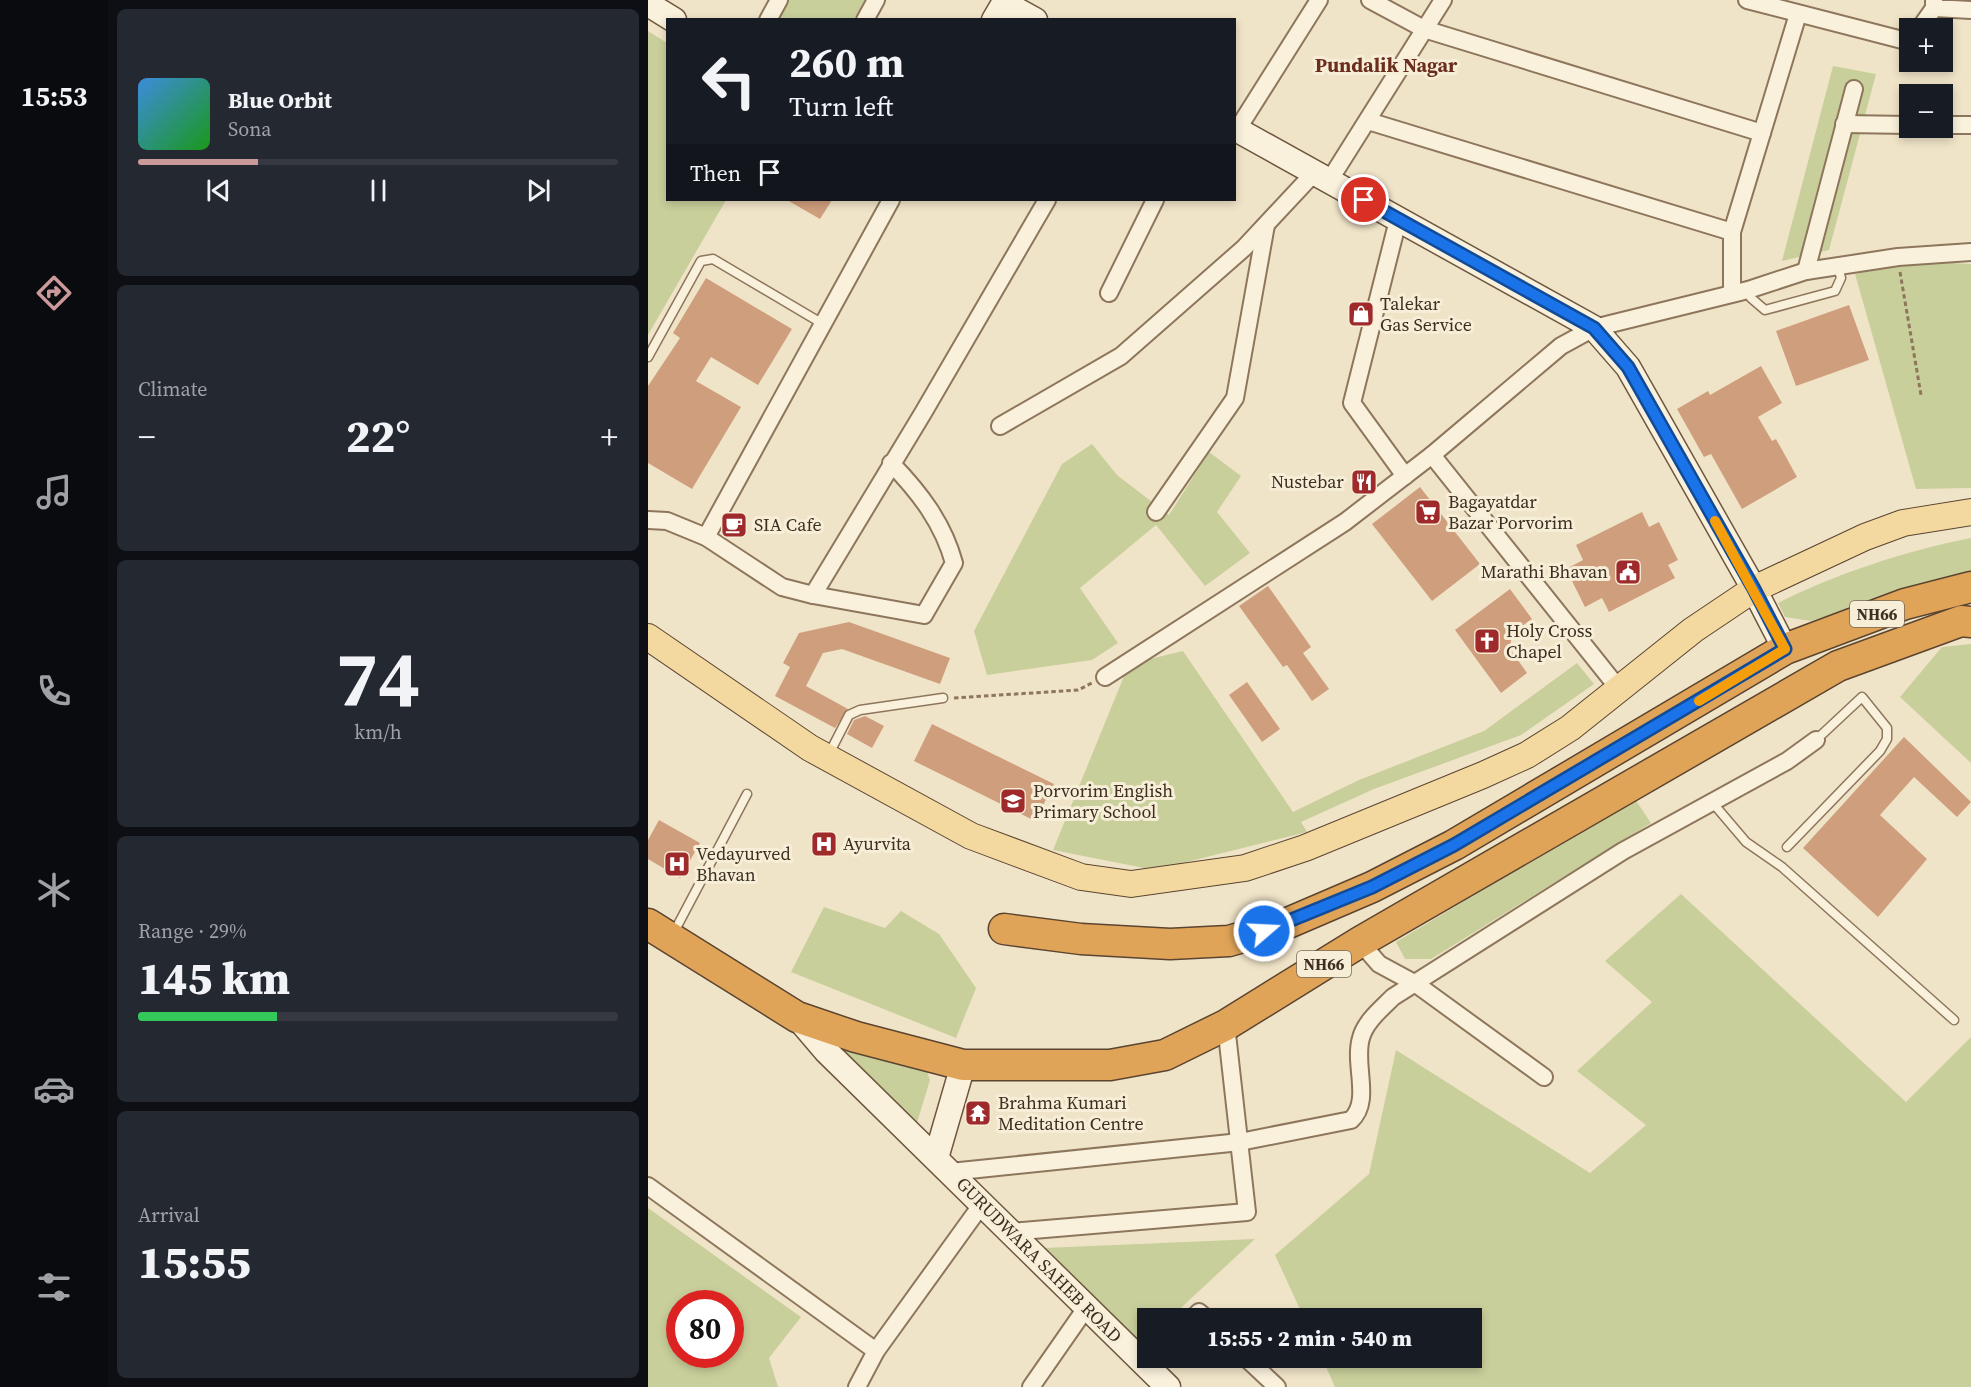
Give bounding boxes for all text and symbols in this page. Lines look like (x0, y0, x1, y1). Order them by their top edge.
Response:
map controls (1899, 18, 1953, 138)
button: + (1899, 18, 1953, 72)
text: 260 m (789, 33, 904, 91)
icon: left (690, 42, 768, 120)
district label: Pundalik Nagar (1315, 51, 1458, 79)
text: 15:53 (21, 78, 87, 115)
button: − (1899, 84, 1953, 138)
text: Blue Orbit (228, 85, 332, 115)
text: Turn left (789, 88, 893, 125)
text: Sona (228, 115, 272, 143)
icon: arrive (753, 156, 786, 189)
text: Then (690, 158, 741, 188)
icon: previous (202, 174, 235, 207)
icon: pause (362, 174, 395, 207)
icon: next (522, 174, 555, 207)
pin (1338, 174, 1389, 225)
icon: arrive (1347, 183, 1380, 216)
icon: directions (33, 272, 75, 314)
place label: Talekar Gas Service (1380, 291, 1472, 337)
shop icon: Talekar Gas Service (1346, 299, 1376, 329)
text: Climate (138, 375, 207, 403)
text: 22° (346, 405, 410, 467)
text: − (138, 414, 156, 459)
text: + (600, 414, 618, 459)
restaurant icon: Nustebar (1349, 467, 1379, 497)
place label: Nustebar (1271, 469, 1344, 494)
icon: music (33, 471, 75, 513)
place label: Bagayatdar Bazar Porvorim (1448, 489, 1573, 535)
supermarket icon: Bagayatdar Bazar Porvorim (1413, 497, 1443, 527)
cafe icon: SIA Cafe (719, 510, 749, 540)
place label: SIA Cafe (754, 512, 822, 537)
public building icon: Marathi Bhavan (1613, 557, 1643, 587)
place label: Marathi Bhavan (1481, 559, 1608, 584)
road number: NH66 (1850, 601, 1904, 627)
place label: Holy Cross Chapel (1506, 618, 1593, 664)
text: 74 (336, 625, 420, 732)
church icon: Holy Cross Chapel (1472, 626, 1502, 656)
icon: phone (33, 670, 75, 712)
text: km/h (354, 718, 402, 746)
place label: Porvorim English Primary School (1033, 778, 1173, 824)
school or university icon: Porvorim English Primary School (998, 786, 1028, 816)
hospital icon: Ayurvita (809, 829, 839, 859)
place label: Ayurvita (843, 831, 912, 856)
place label: Vedayurved Bhavan (696, 841, 791, 887)
hospital icon: Vedayurved Bhavan (662, 849, 692, 879)
icon: climate (33, 869, 75, 911)
position arrow (1232, 899, 1296, 963)
text: Range · 29% (138, 917, 247, 945)
text: 145 km (138, 947, 290, 1009)
road number: NH66 (1297, 951, 1351, 977)
icon: car (33, 1068, 75, 1110)
place label: Brahma Kumari Meditation Centre (998, 1090, 1144, 1136)
temple icon: Brahma Kumari Meditation Centre (963, 1098, 993, 1128)
street label: GURUDWARA SAHEB ROAD (951, 1171, 1128, 1348)
text: Arrival (138, 1201, 200, 1229)
text: 15:55 (138, 1231, 251, 1293)
icon: filters (33, 1266, 75, 1308)
speed limit sign: 80 (666, 1290, 744, 1368)
text: 15:55 · 2 min · 540 m (1207, 1323, 1412, 1353)

